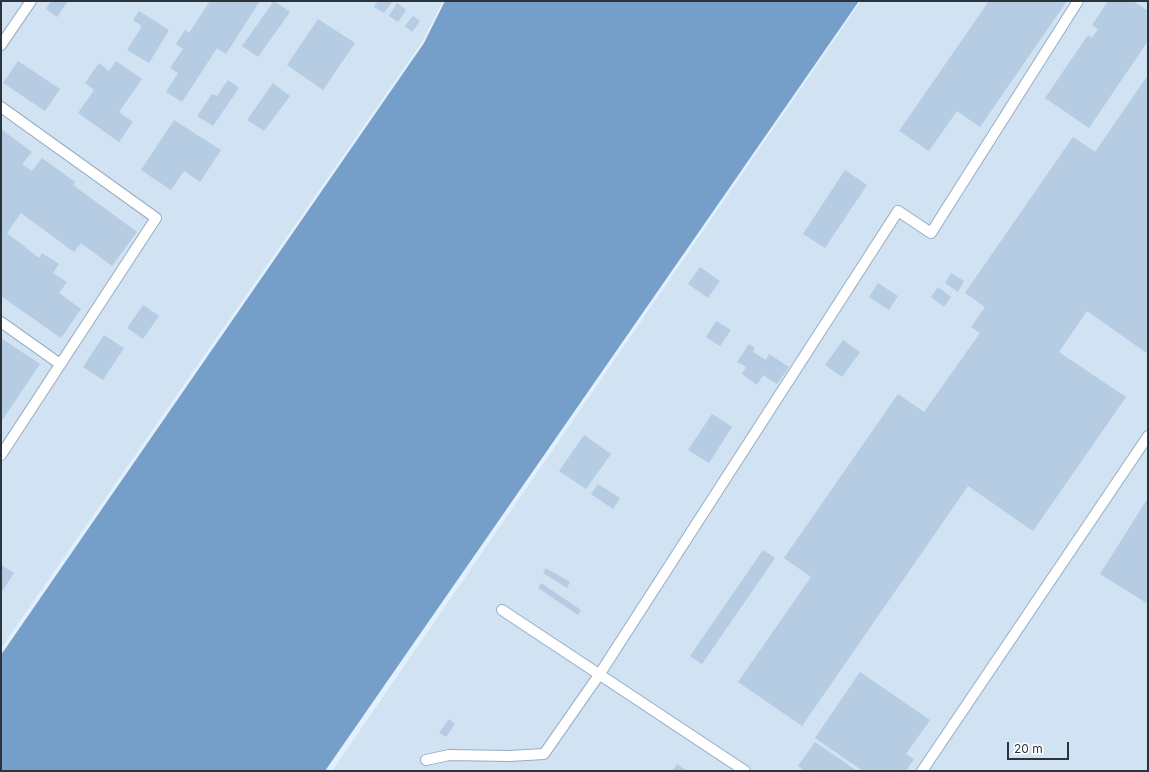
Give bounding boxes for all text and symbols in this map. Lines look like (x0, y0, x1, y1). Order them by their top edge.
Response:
scale bar (1009, 734, 1071, 760)
text: 20 m (1014, 741, 1043, 756)

